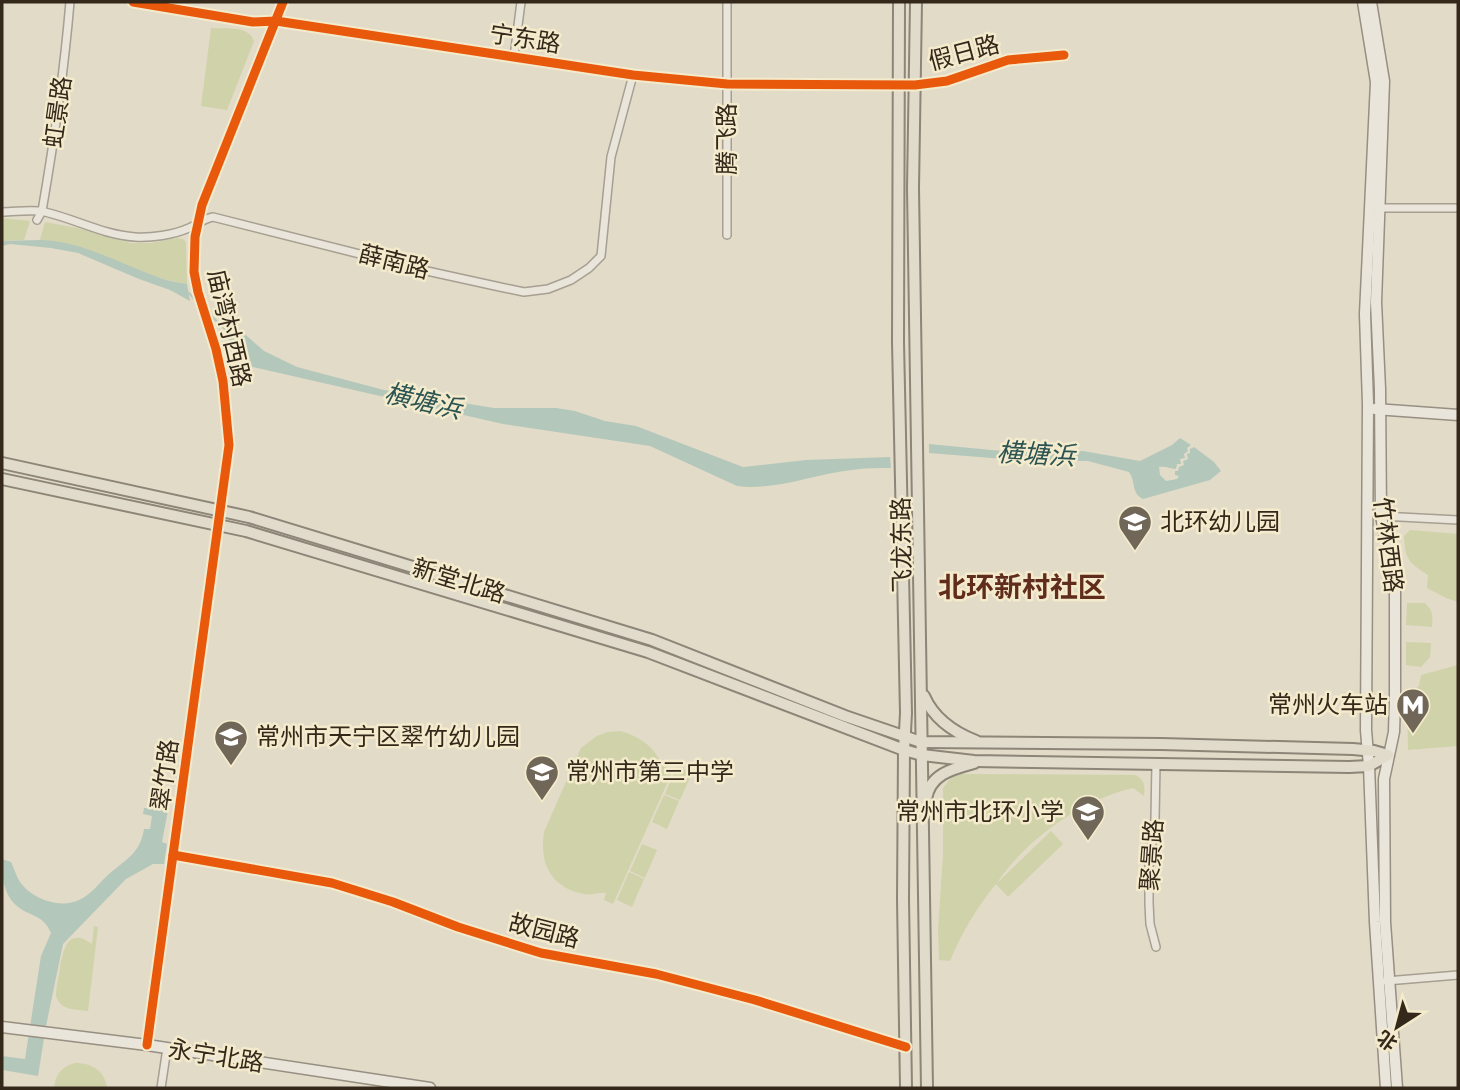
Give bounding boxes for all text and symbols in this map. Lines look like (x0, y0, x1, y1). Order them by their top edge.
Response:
street label: 宁东路 (487, 18, 563, 59)
street label: 假日路 (925, 28, 1003, 77)
street label: 虹景路 (37, 74, 78, 150)
street label: 腾飞路 (711, 103, 742, 175)
street label: 薛南路 (355, 238, 433, 285)
street label: 庙湾村西路 (201, 266, 258, 390)
water label: 横塘浜 (381, 376, 467, 426)
water label: 横塘浜 (996, 435, 1078, 472)
street label: 竹林西路 (1367, 495, 1410, 594)
street label: 飞龙东路 (885, 497, 918, 593)
school or university icon: 北环幼儿园 (1116, 503, 1154, 552)
place label: 北环幼儿园 (1160, 506, 1280, 537)
street label: 新堂北路 (409, 552, 510, 609)
district label: 北环新村社区 (938, 569, 1106, 605)
metro station icon: 常州火车站 (1394, 686, 1432, 735)
place label: 常州火车站 (1268, 689, 1388, 720)
school or university icon: 常州市天宁区翠竹幼儿园 (212, 718, 250, 767)
place label: 常州市天宁区翠竹幼儿园 (256, 721, 520, 752)
street label: 翠竹路 (144, 737, 185, 813)
school or university icon: 常州市第三中学 (523, 753, 561, 802)
place label: 常州市第三中学 (566, 756, 734, 787)
school or university icon: 常州市北环小学 (1069, 793, 1107, 842)
place label: 常州市北环小学 (896, 796, 1064, 827)
street label: 聚景路 (1134, 818, 1169, 892)
street label: 故园路 (505, 907, 583, 954)
north arrow (1362, 992, 1432, 1062)
text: 北 (1372, 1025, 1402, 1056)
street label: 永宁北路 (166, 1033, 266, 1078)

